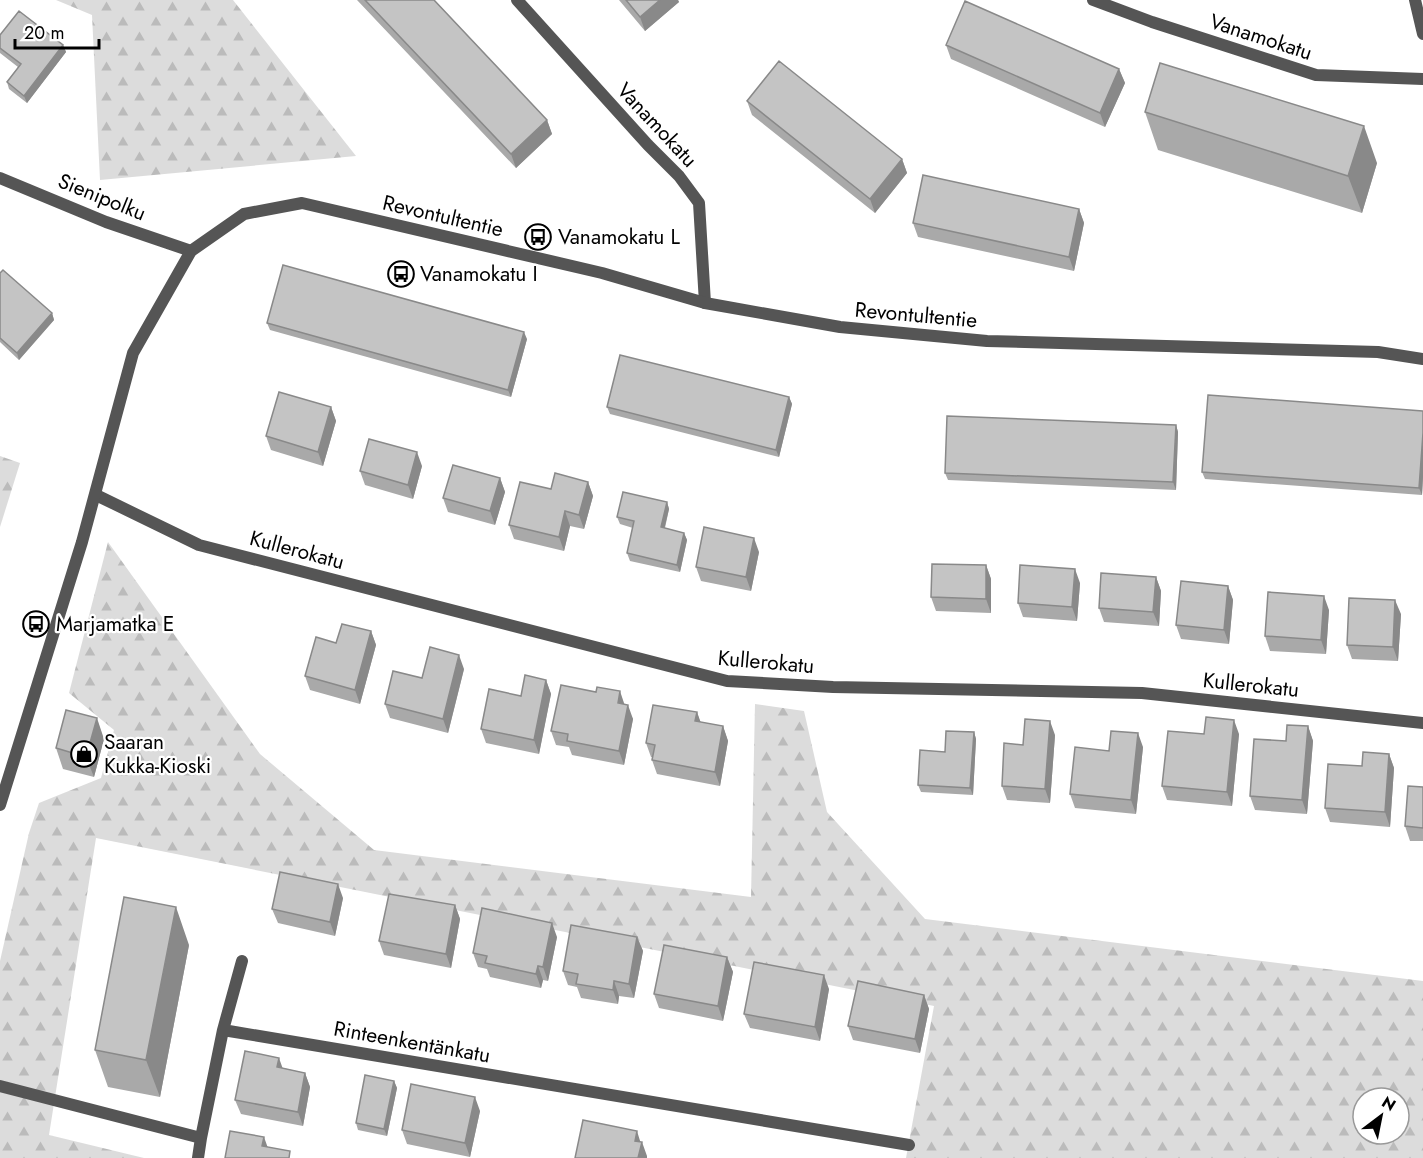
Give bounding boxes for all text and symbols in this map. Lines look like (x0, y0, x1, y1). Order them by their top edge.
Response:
street label: Vanamokatu (1206, 6, 1316, 68)
scale bar (15, 12, 99, 50)
text: 20 m (24, 20, 64, 46)
street label: Vanamokatu (610, 76, 704, 174)
street label: Sienipolku (53, 166, 151, 228)
street label: Revontultentie (380, 188, 506, 244)
bus stop icon: Vanamokatu L (523, 222, 553, 252)
place label: Vanamokatu L (558, 222, 681, 252)
bus stop icon: Vanamokatu I (386, 259, 416, 289)
place label: Vanamokatu I (420, 259, 538, 289)
street label: Revontultentie (854, 295, 979, 335)
street label: Kullerokatu (247, 523, 347, 577)
bus stop icon: Marjamatka E (21, 609, 51, 639)
place label: Marjamatka E (56, 609, 174, 639)
street label: Kullerokatu (717, 643, 815, 681)
street label: Kullerokatu (1201, 665, 1301, 705)
place label: Saaran Kukka-Kioski (104, 727, 211, 781)
shop icon: Saaran Kukka-Kioski (69, 739, 99, 769)
street label: Rinteenkentänkatu (331, 1013, 493, 1071)
north arrow (1351, 1086, 1411, 1146)
text: N (1377, 1091, 1400, 1117)

